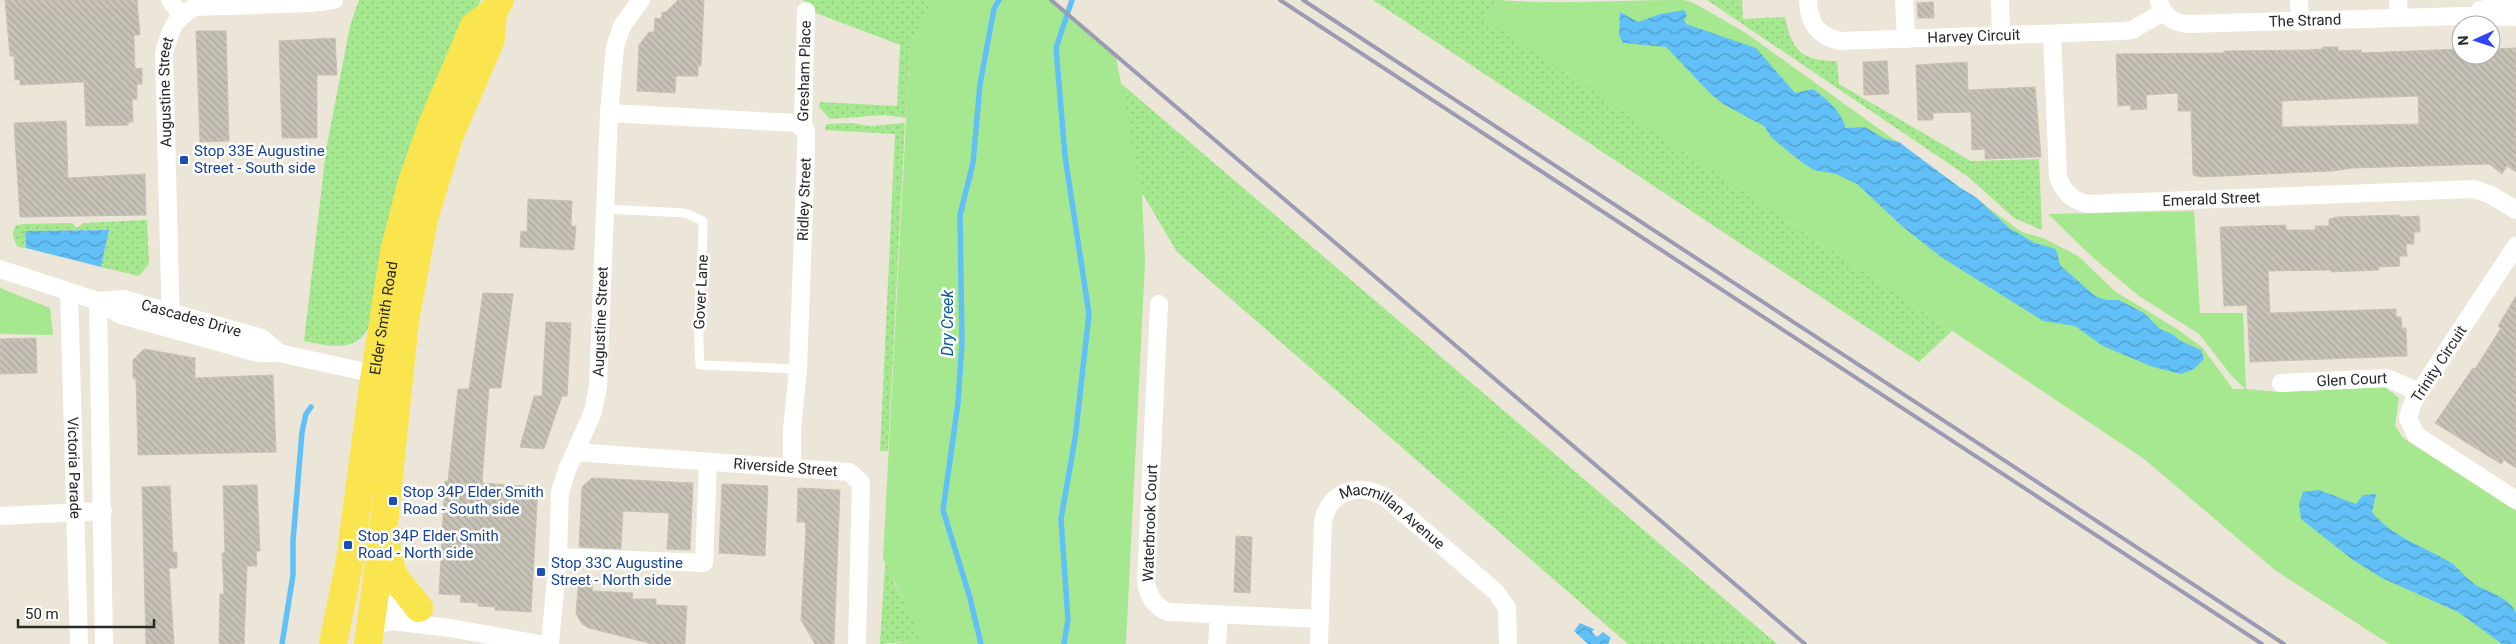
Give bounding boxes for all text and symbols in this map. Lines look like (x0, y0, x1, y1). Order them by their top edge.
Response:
street label: The Strand (2269, 11, 2341, 31)
north arrow (2451, 15, 2501, 65)
street label: Gresham Place (794, 20, 815, 122)
street label: Harvey Circuit (1927, 26, 2021, 47)
street label: Augustine Street (154, 35, 177, 148)
text: N (2455, 35, 2471, 46)
place label: Stop 33E Augustine Street - South side (194, 142, 325, 177)
marker: Stop 33E Augustine Street - South side (178, 154, 190, 166)
street label: Ridley Street (794, 157, 815, 241)
street label: Emerald Street (2162, 188, 2261, 210)
street label: Gover Lane (690, 254, 712, 330)
street label: Elder Smith Road (366, 260, 401, 376)
street label: Augustine Street (589, 266, 612, 377)
water label: Dry Creek (938, 289, 957, 356)
street label: Cascades Drive (139, 296, 244, 341)
street label: Trinity Circuit (2408, 322, 2471, 406)
street label: Glen Court (2316, 369, 2388, 390)
street label: Victoria Parade (64, 417, 84, 519)
street label: Riverside Street (733, 455, 838, 480)
street label: Waterbrook Court (1139, 464, 1161, 582)
street label: Macmillan Avenue (1337, 481, 1448, 553)
place label: Stop 34P Elder Smith Road - South side (403, 483, 544, 518)
marker: Stop 34P Elder Smith Road - South side (387, 495, 399, 507)
place label: Stop 34P Elder Smith Road - North side (358, 527, 499, 562)
marker: Stop 34P Elder Smith Road - North side (342, 539, 354, 551)
place label: Stop 33C Augustine Street - North side (551, 554, 683, 589)
marker: Stop 33C Augustine Street - North side (535, 566, 547, 578)
scale bar (18, 596, 154, 628)
text: 50 m (25, 605, 59, 623)

